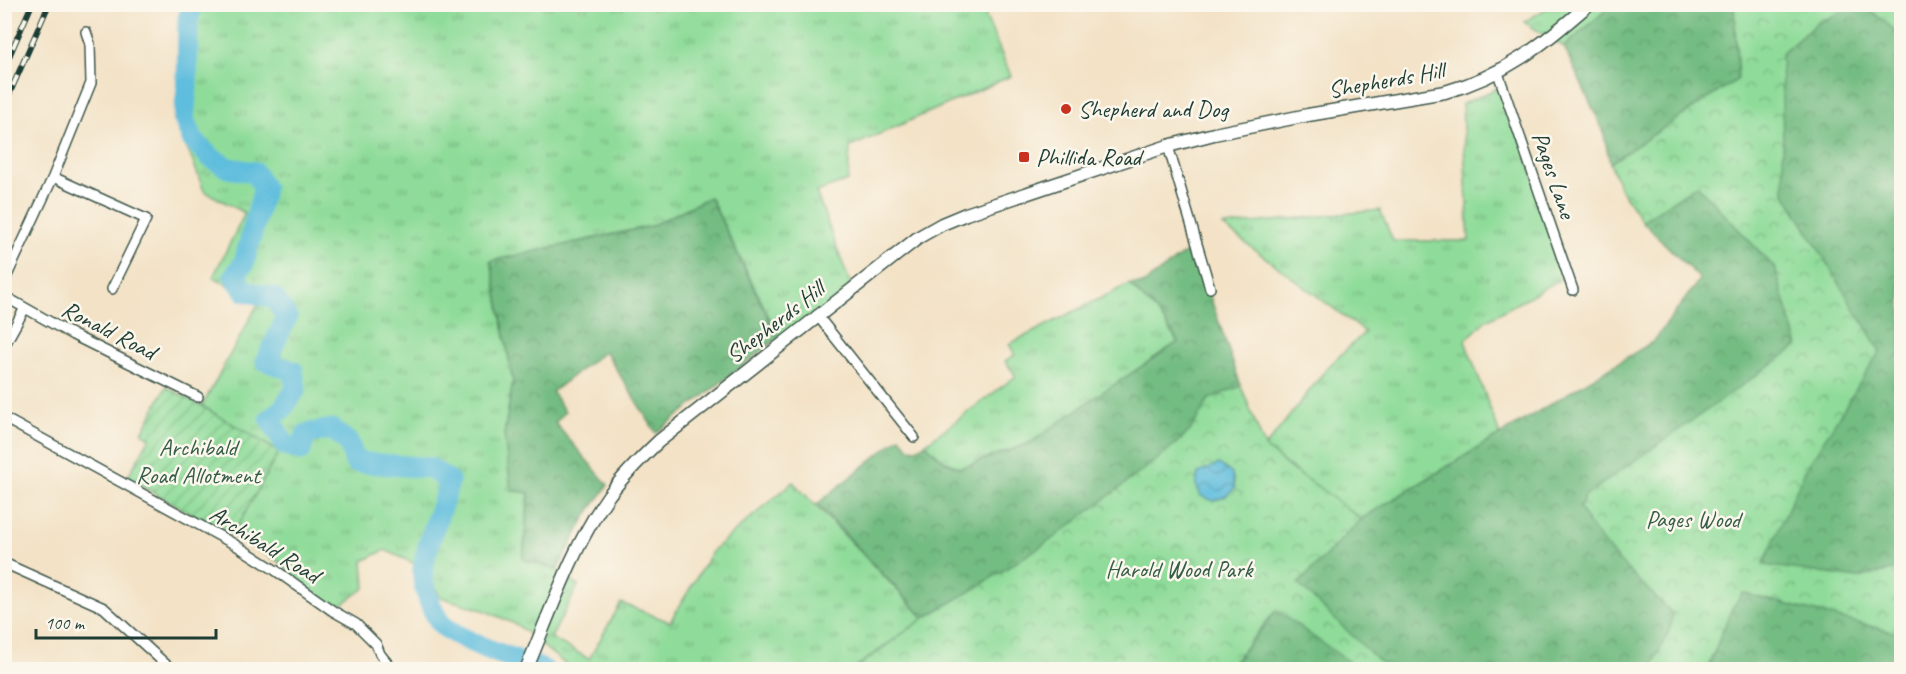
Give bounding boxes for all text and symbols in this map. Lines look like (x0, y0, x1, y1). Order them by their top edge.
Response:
street label: Shepherds Hill (1326, 54, 1450, 105)
place label: Shepherd and Dog (1078, 94, 1230, 124)
marker: Shepherd and Dog (1059, 102, 1073, 116)
street label: Pages Lane (1525, 128, 1583, 224)
place label: Phillida Road (1036, 142, 1144, 172)
marker: Phillida Road (1017, 150, 1031, 164)
street label: Shepherds Hill (720, 272, 833, 370)
street label: Ronald Road (57, 294, 164, 368)
park label: Archibald Road Allotment (136, 432, 262, 490)
street label: Archibald Road (204, 498, 329, 592)
park label: Pages Wood (1646, 504, 1744, 534)
park label: Harold Wood Park (1106, 554, 1255, 584)
scale bar (36, 602, 216, 640)
text: 100 m (45, 612, 86, 634)

